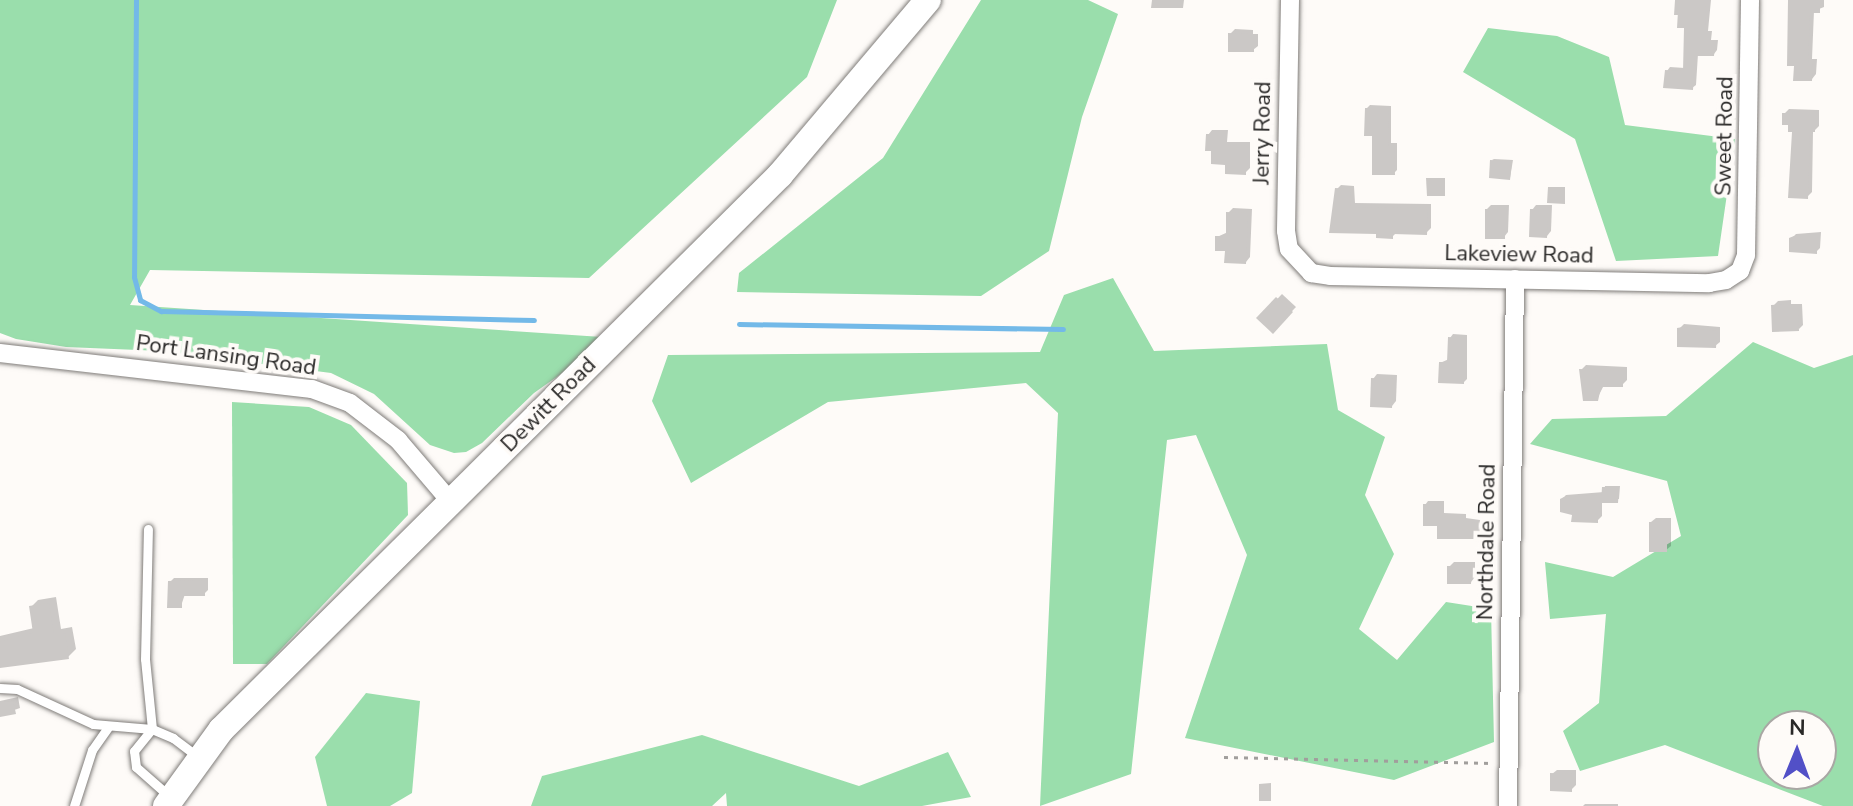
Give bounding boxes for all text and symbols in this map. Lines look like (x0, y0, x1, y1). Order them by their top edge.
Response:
street label: Sweet Road (1711, 76, 1739, 196)
street label: Jerry Road (1249, 81, 1277, 185)
street label: Lakeview Road (1444, 240, 1594, 270)
street label: Port Lansing Road (134, 330, 318, 382)
street label: Dewitt Road (496, 352, 602, 458)
street label: Northdale Road (1472, 463, 1502, 621)
north arrow (1757, 710, 1837, 790)
text: N (1789, 713, 1806, 743)

